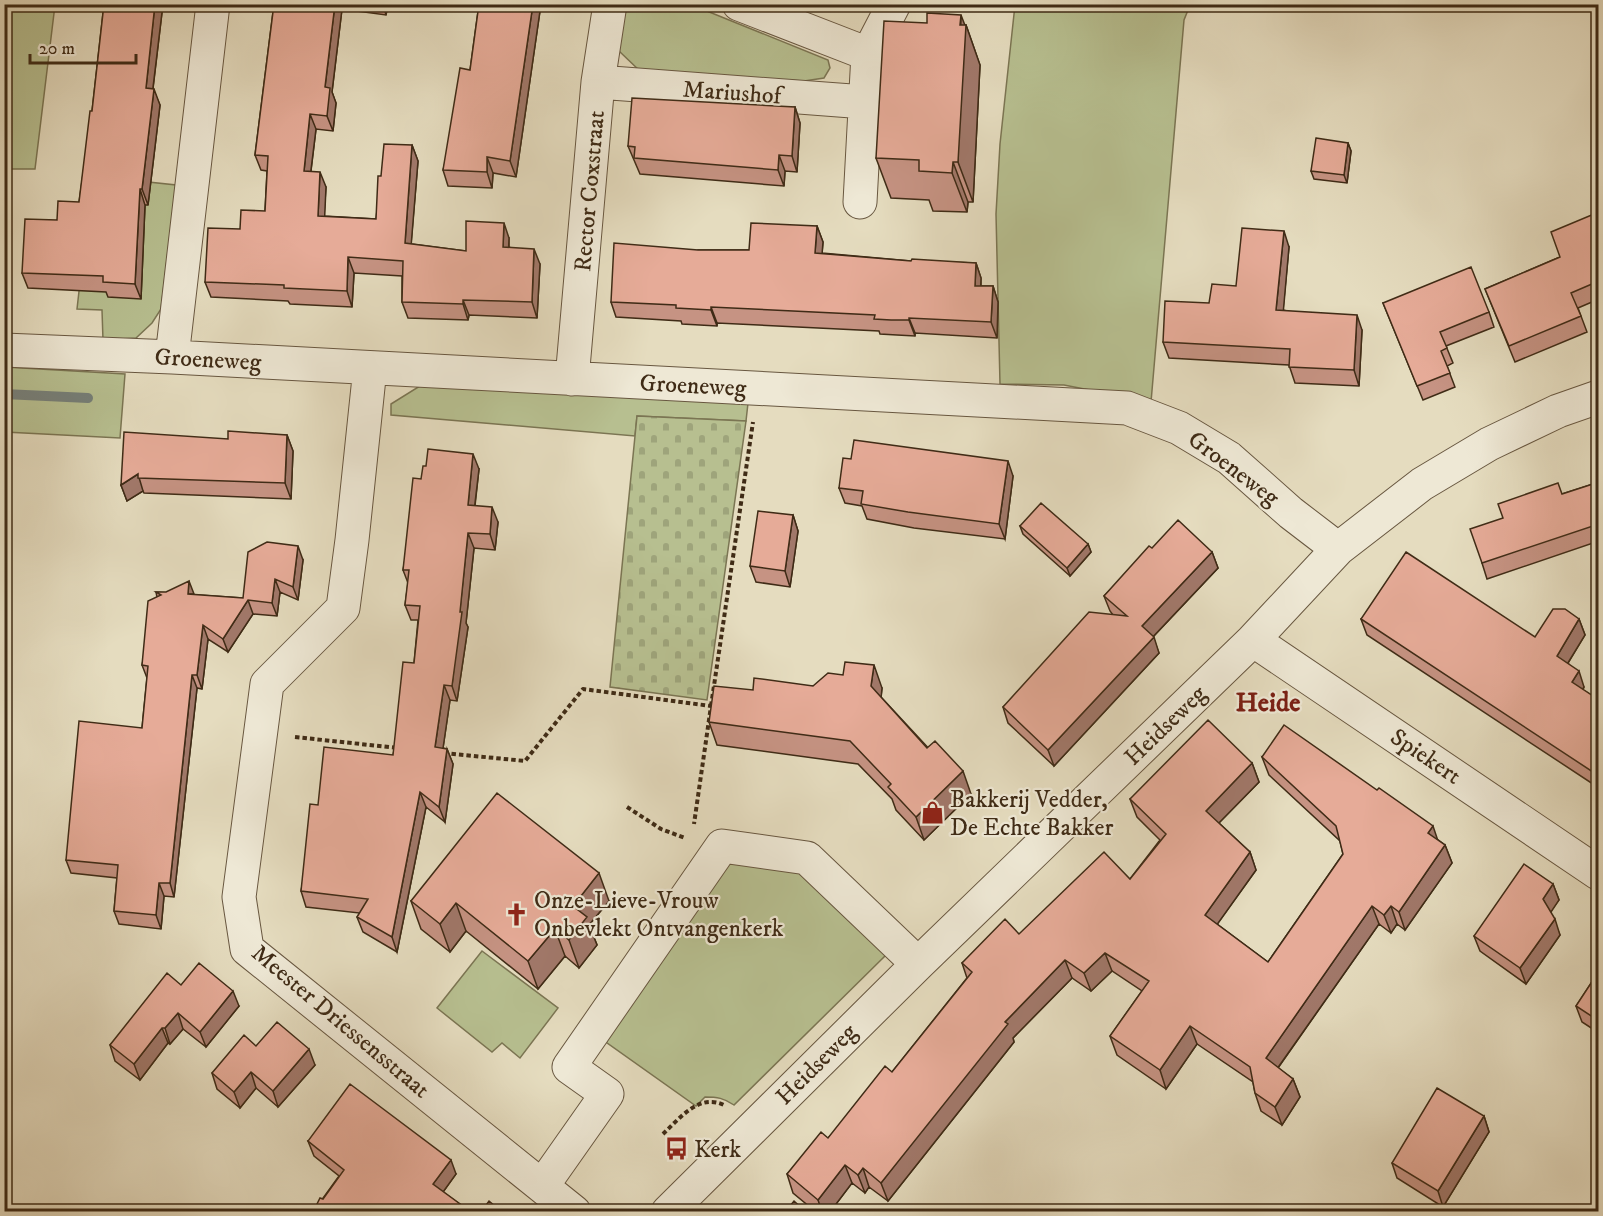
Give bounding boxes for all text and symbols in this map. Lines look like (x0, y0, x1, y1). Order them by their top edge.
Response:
scale bar (30, 27, 136, 65)
text: 20 m (39, 38, 75, 60)
street label: Mariushof (682, 75, 785, 112)
street label: Rector Coxstraat (568, 109, 612, 273)
street label: Groeneweg (154, 342, 262, 378)
street label: Groeneweg (639, 368, 747, 404)
street label: Groeneweg (1182, 425, 1285, 513)
street label: Heidseweg (1118, 679, 1213, 772)
district label: Heide (1235, 686, 1301, 720)
street label: Spiekert (1384, 722, 1467, 792)
place label: Bakkerij Vedder, De Echte Bakker (950, 785, 1113, 843)
shop icon: Bakkerij Vedder, De Echte Bakker (919, 800, 945, 826)
place label: Onze-Lieve-Vrouw Onbevlekt Ontvangenkerk (534, 886, 784, 944)
church icon: Onze-Lieve-Vrouw Onbevlekt Ontvangenkerk (503, 901, 529, 927)
street label: Meester Driessensstraat (245, 938, 436, 1105)
street label: Heidseweg (770, 1018, 864, 1112)
place label: Kerk (694, 1135, 741, 1165)
bus stop icon: Kerk (663, 1136, 689, 1162)

